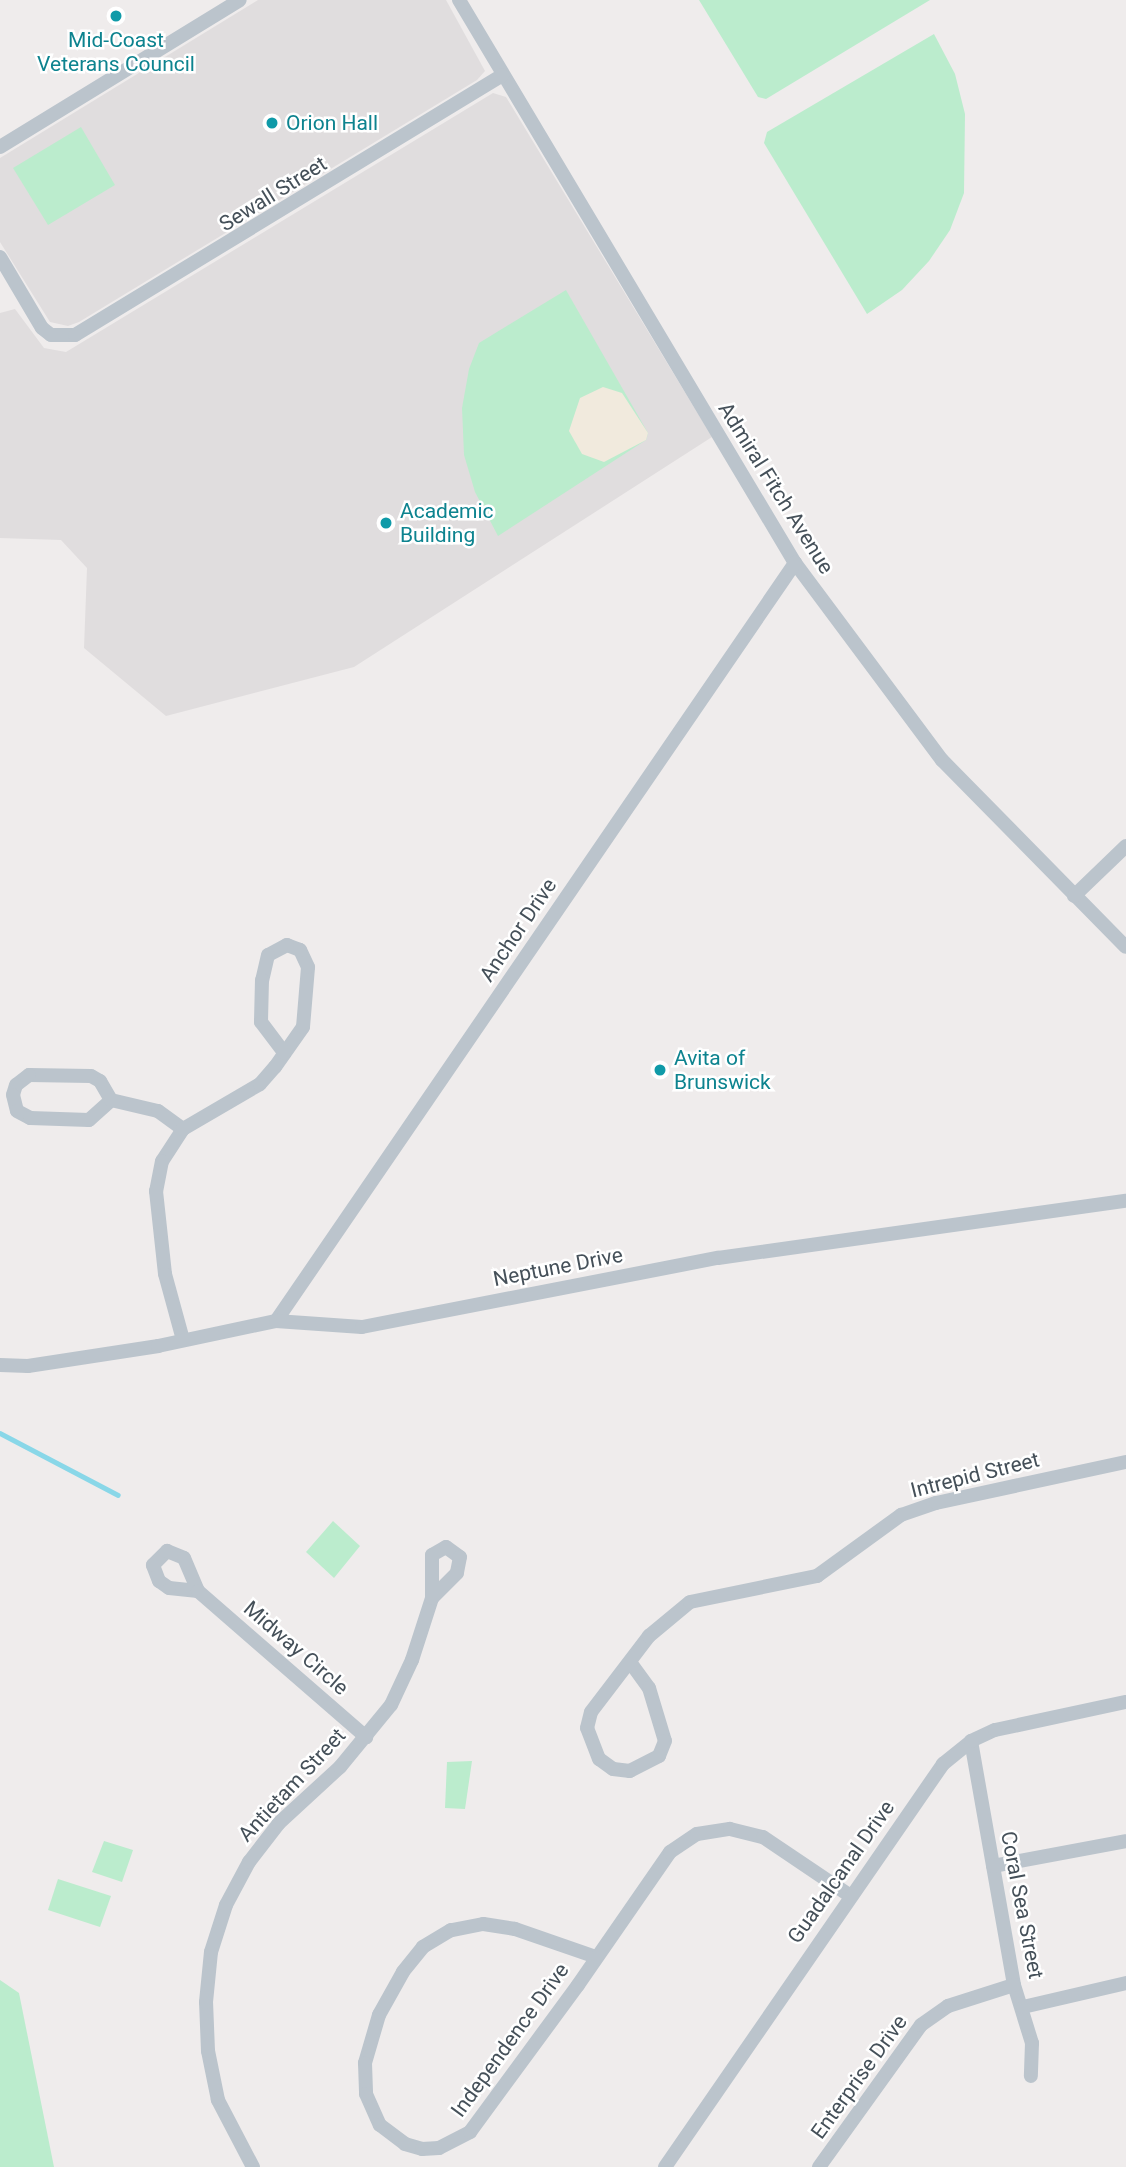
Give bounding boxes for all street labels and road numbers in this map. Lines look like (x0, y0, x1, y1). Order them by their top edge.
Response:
street label: Sewall Street (215, 151, 331, 237)
street label: Admiral Fitch Avenue (713, 398, 839, 578)
street label: Anchor Drive (474, 873, 562, 987)
street label: Neptune Drive (491, 1242, 625, 1292)
street label: Intrepid Street (908, 1447, 1042, 1503)
street label: Midway Circle (239, 1596, 353, 1700)
street label: Antietam Street (233, 1723, 351, 1847)
street label: Guadalcanal Drive (782, 1796, 900, 1948)
street label: Coral Sea Street (995, 1829, 1049, 1981)
street label: Independence Drive (446, 1958, 574, 2122)
street label: Enterprise Drive (806, 2010, 912, 2144)

